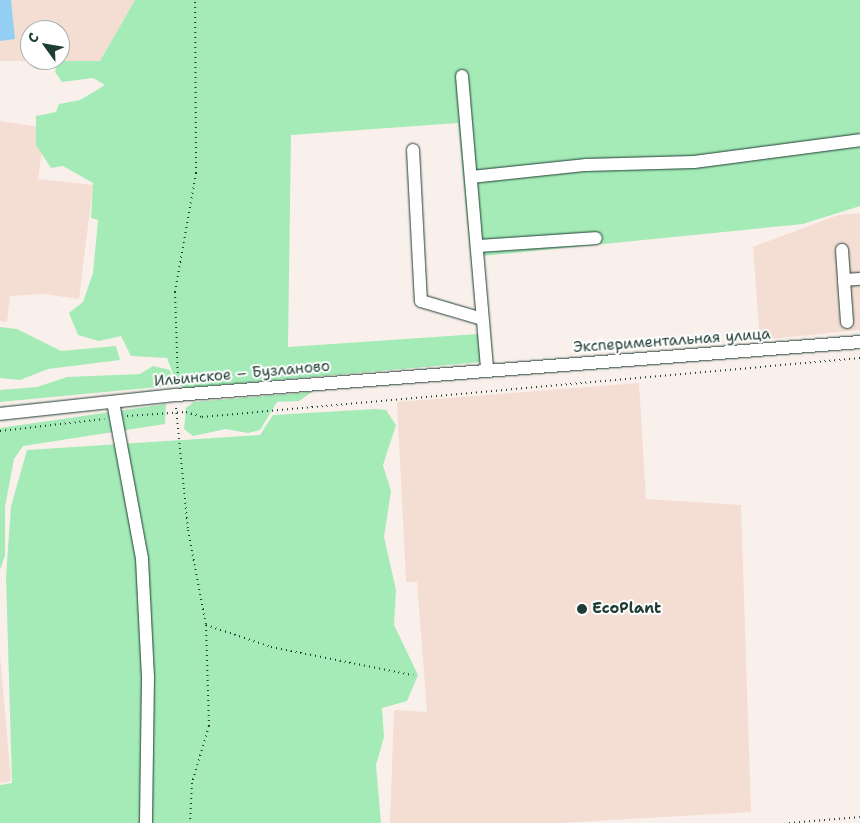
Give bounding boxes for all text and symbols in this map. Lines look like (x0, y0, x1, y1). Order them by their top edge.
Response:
north arrow (20, 20, 70, 70)
text: С (23, 29, 43, 46)
street label: Экспериментальная улица (573, 325, 771, 357)
street label: Ильинское – Бузланово (153, 357, 331, 391)
place label: EcoPlant (592, 600, 661, 618)
marker: EcoPlant (576, 603, 588, 615)

